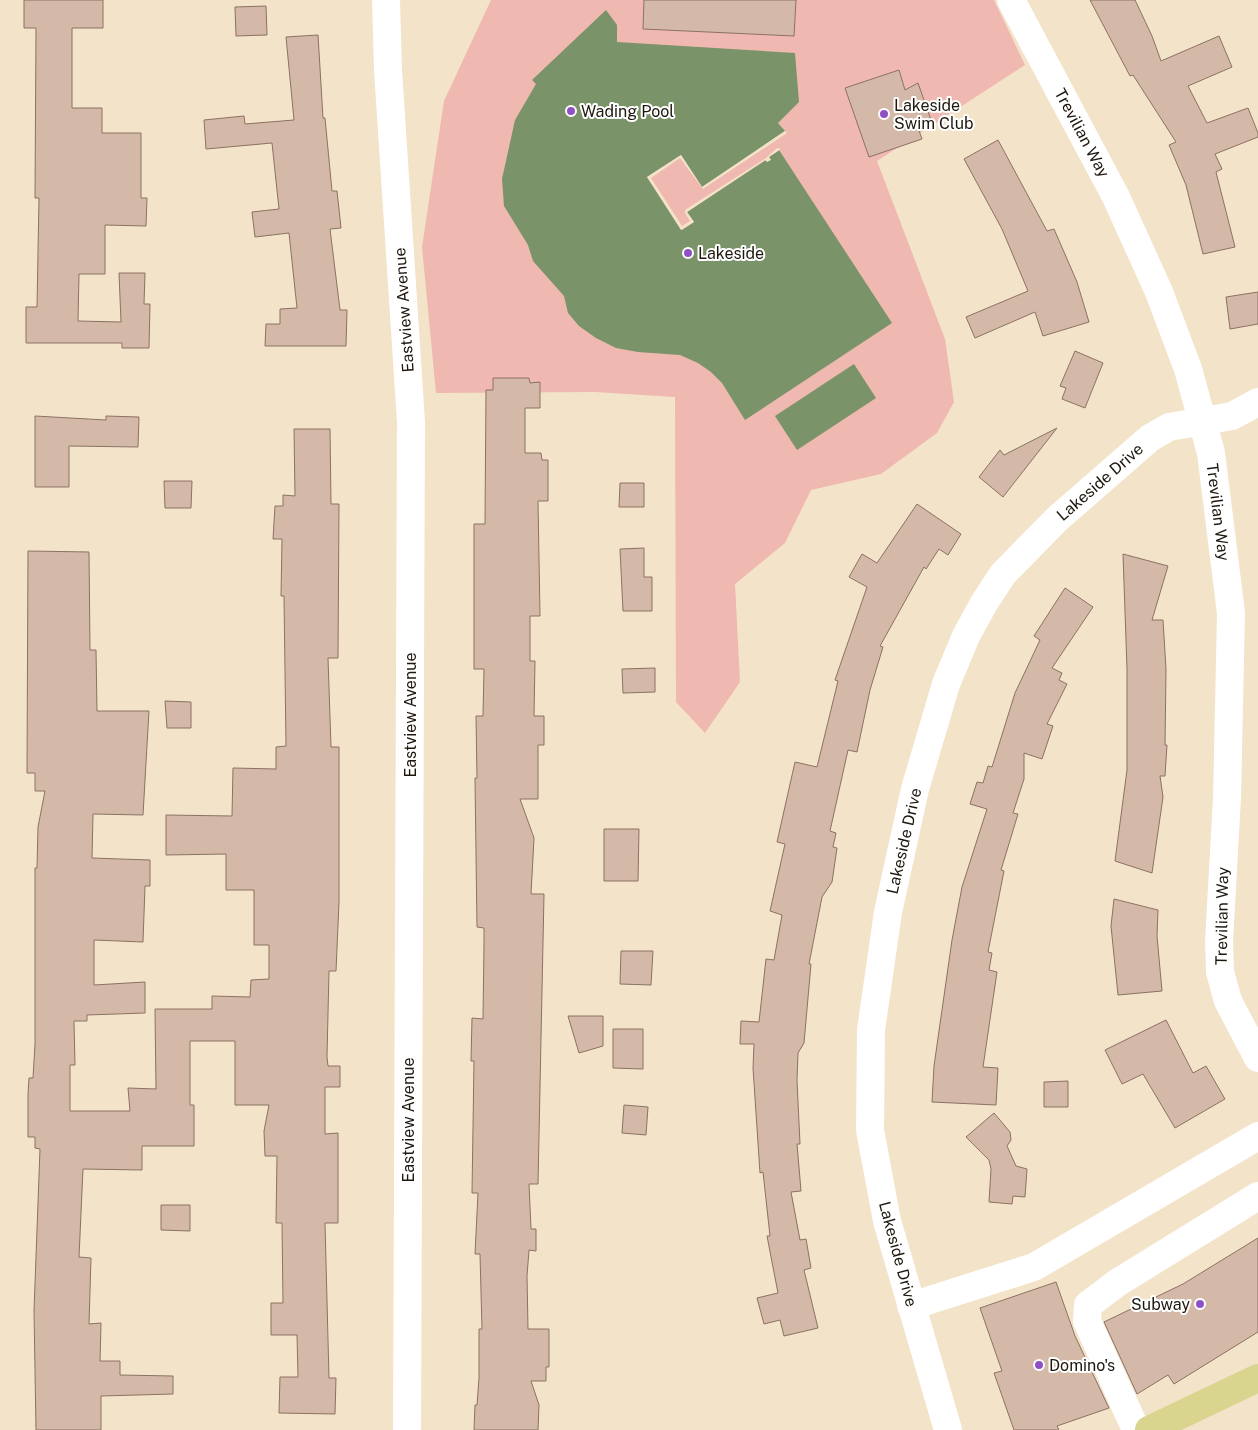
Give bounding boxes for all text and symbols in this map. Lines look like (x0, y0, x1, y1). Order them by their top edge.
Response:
street label: Trevilian Way (1051, 85, 1114, 181)
place label: Lakeside Swim Club (894, 96, 974, 133)
place label: Wading Pool (581, 102, 674, 121)
marker: Wading Pool (565, 105, 577, 117)
marker: Lakeside Swim Club (878, 108, 890, 120)
place label: Lakeside (698, 244, 764, 263)
street label: Eastview Avenue (390, 247, 418, 373)
marker: Lakeside (682, 247, 694, 259)
street label: Lakeside Drive (1053, 439, 1147, 525)
street label: Trevilian Way (1203, 462, 1233, 562)
street label: Eastview Avenue (401, 653, 420, 777)
street label: Lakeside Drive (883, 786, 925, 896)
street label: Trevilian Way (1212, 866, 1232, 965)
street label: Eastview Avenue (399, 1058, 418, 1182)
street label: Lakeside Drive (875, 1199, 921, 1309)
place label: Subway (1131, 1295, 1190, 1314)
marker: Subway (1194, 1298, 1206, 1310)
place label: Domino's (1049, 1356, 1115, 1375)
marker: Domino's (1033, 1359, 1045, 1371)

